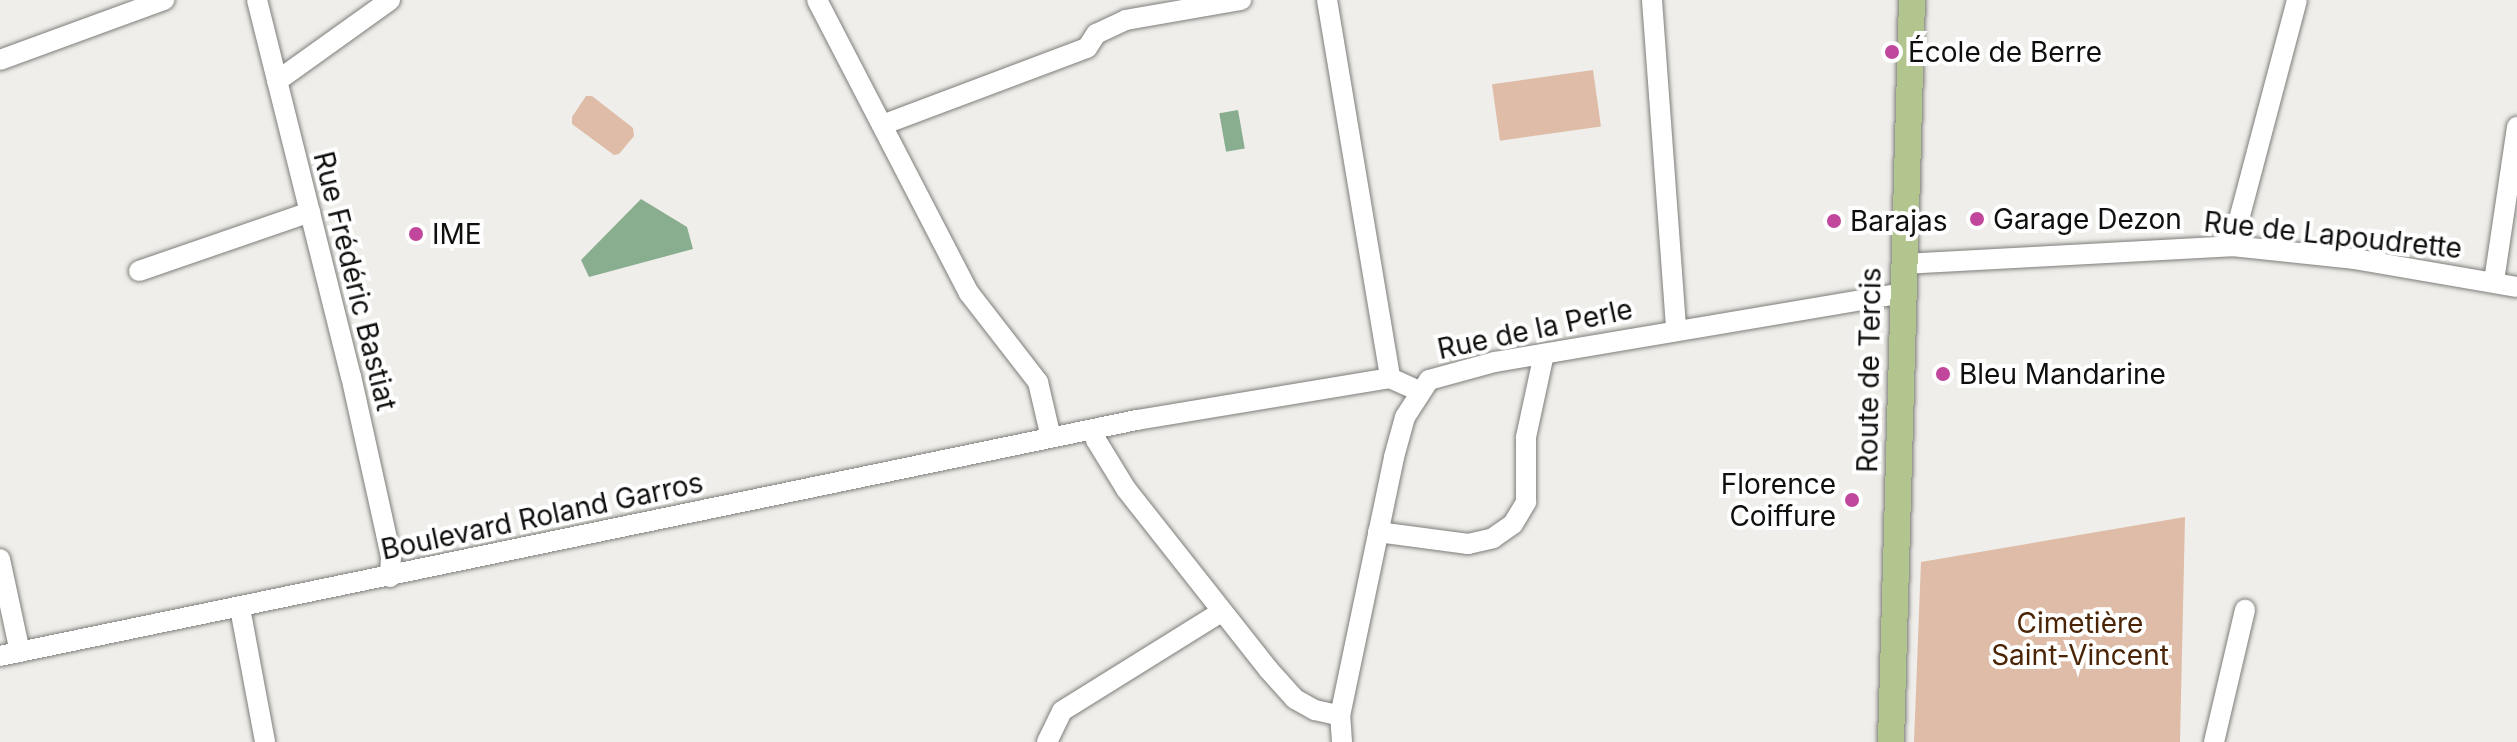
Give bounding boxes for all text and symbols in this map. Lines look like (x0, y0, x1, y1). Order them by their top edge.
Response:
place label: École de Berre (1908, 35, 2102, 69)
marker: École de Berre (1883, 43, 1901, 61)
street label: Rue Frédéric Bastiat (307, 148, 403, 414)
place label: Garage Dezon (1993, 202, 2182, 236)
place label: Barajas (1850, 204, 1948, 238)
street label: Rue de Lapoudrette (2202, 205, 2464, 265)
marker: Garage Dezon (1968, 210, 1986, 228)
marker: Barajas (1825, 212, 1843, 230)
place label: IME (432, 217, 482, 251)
marker: IME (407, 225, 425, 243)
street label: Route de Tercis (1850, 267, 1888, 473)
street label: Rue de la Perle (1434, 292, 1636, 366)
place label: Bleu Mandarine (1959, 357, 2166, 391)
marker: Bleu Mandarine (1934, 365, 1952, 383)
street label: Boulevard Roland Garros (378, 465, 706, 567)
place label: Florence Coiffure (1721, 467, 1836, 533)
marker: Florence Coiffure (1843, 491, 1861, 509)
park label: Cimetière Saint-Vincent (1991, 606, 2169, 672)

